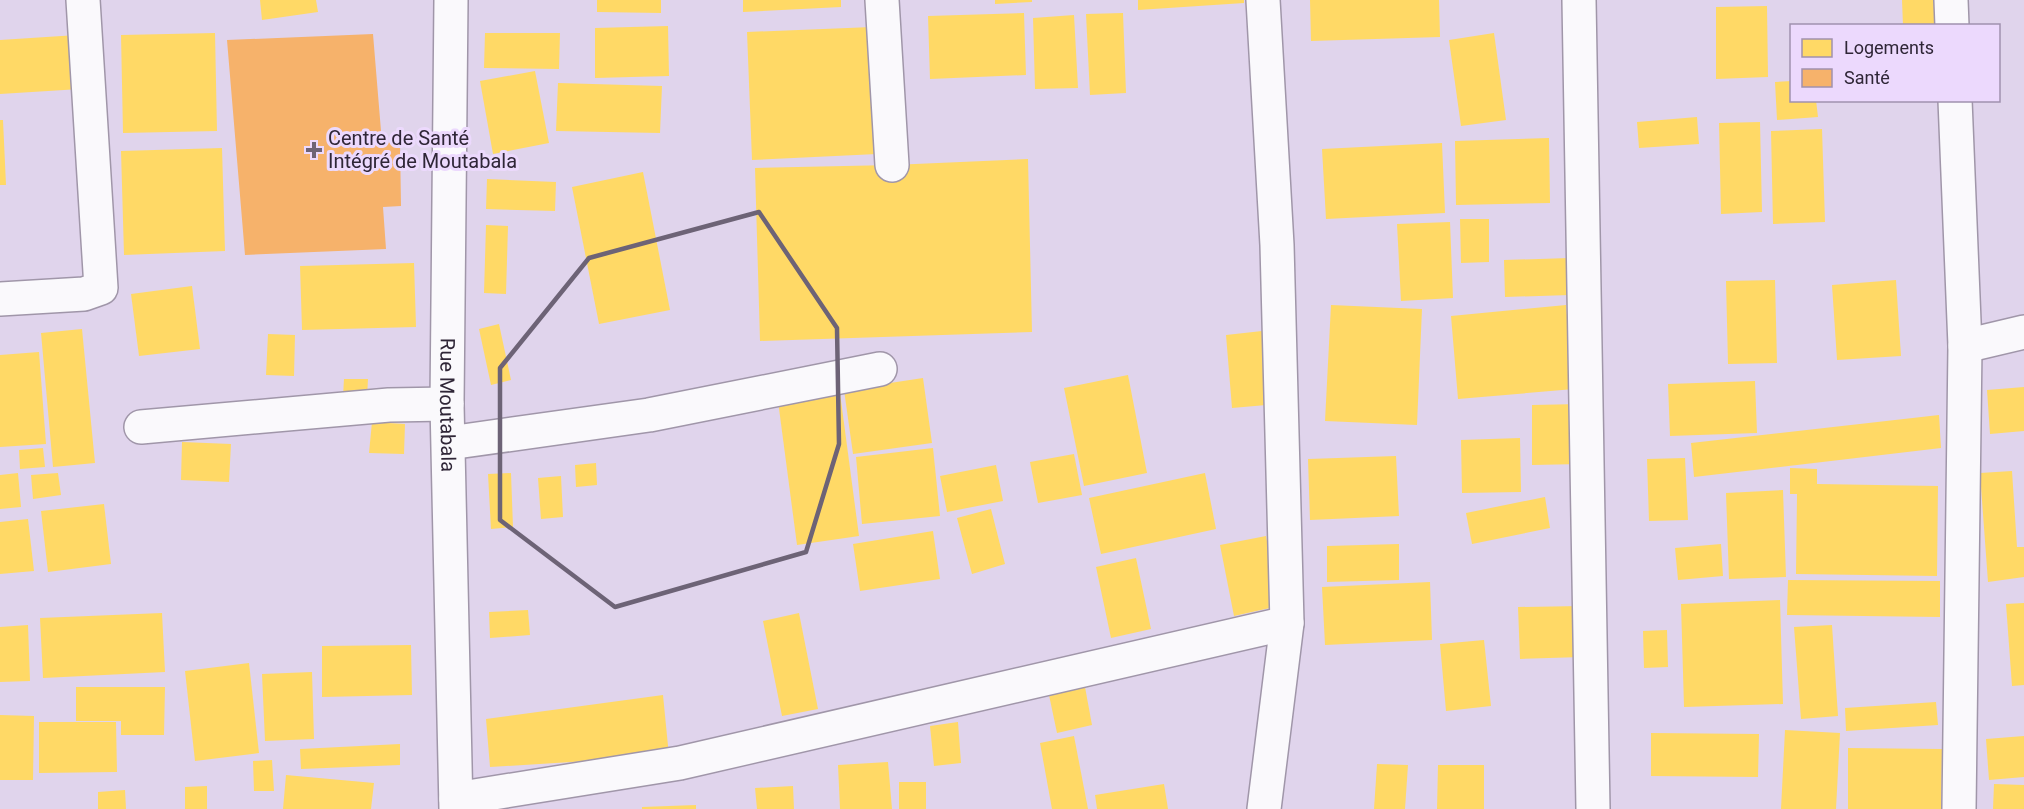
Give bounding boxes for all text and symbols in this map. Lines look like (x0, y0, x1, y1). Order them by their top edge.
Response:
legend (1790, 24, 2000, 102)
text: Logements (1844, 37, 1934, 58)
text: Santé (1844, 67, 1890, 88)
place label: Centre de Santé Intégré de Moutabala (328, 126, 517, 173)
marker: Centre de Santé Intégré de Moutabala (305, 141, 323, 159)
street label: Rue Moutabala (435, 338, 461, 472)

